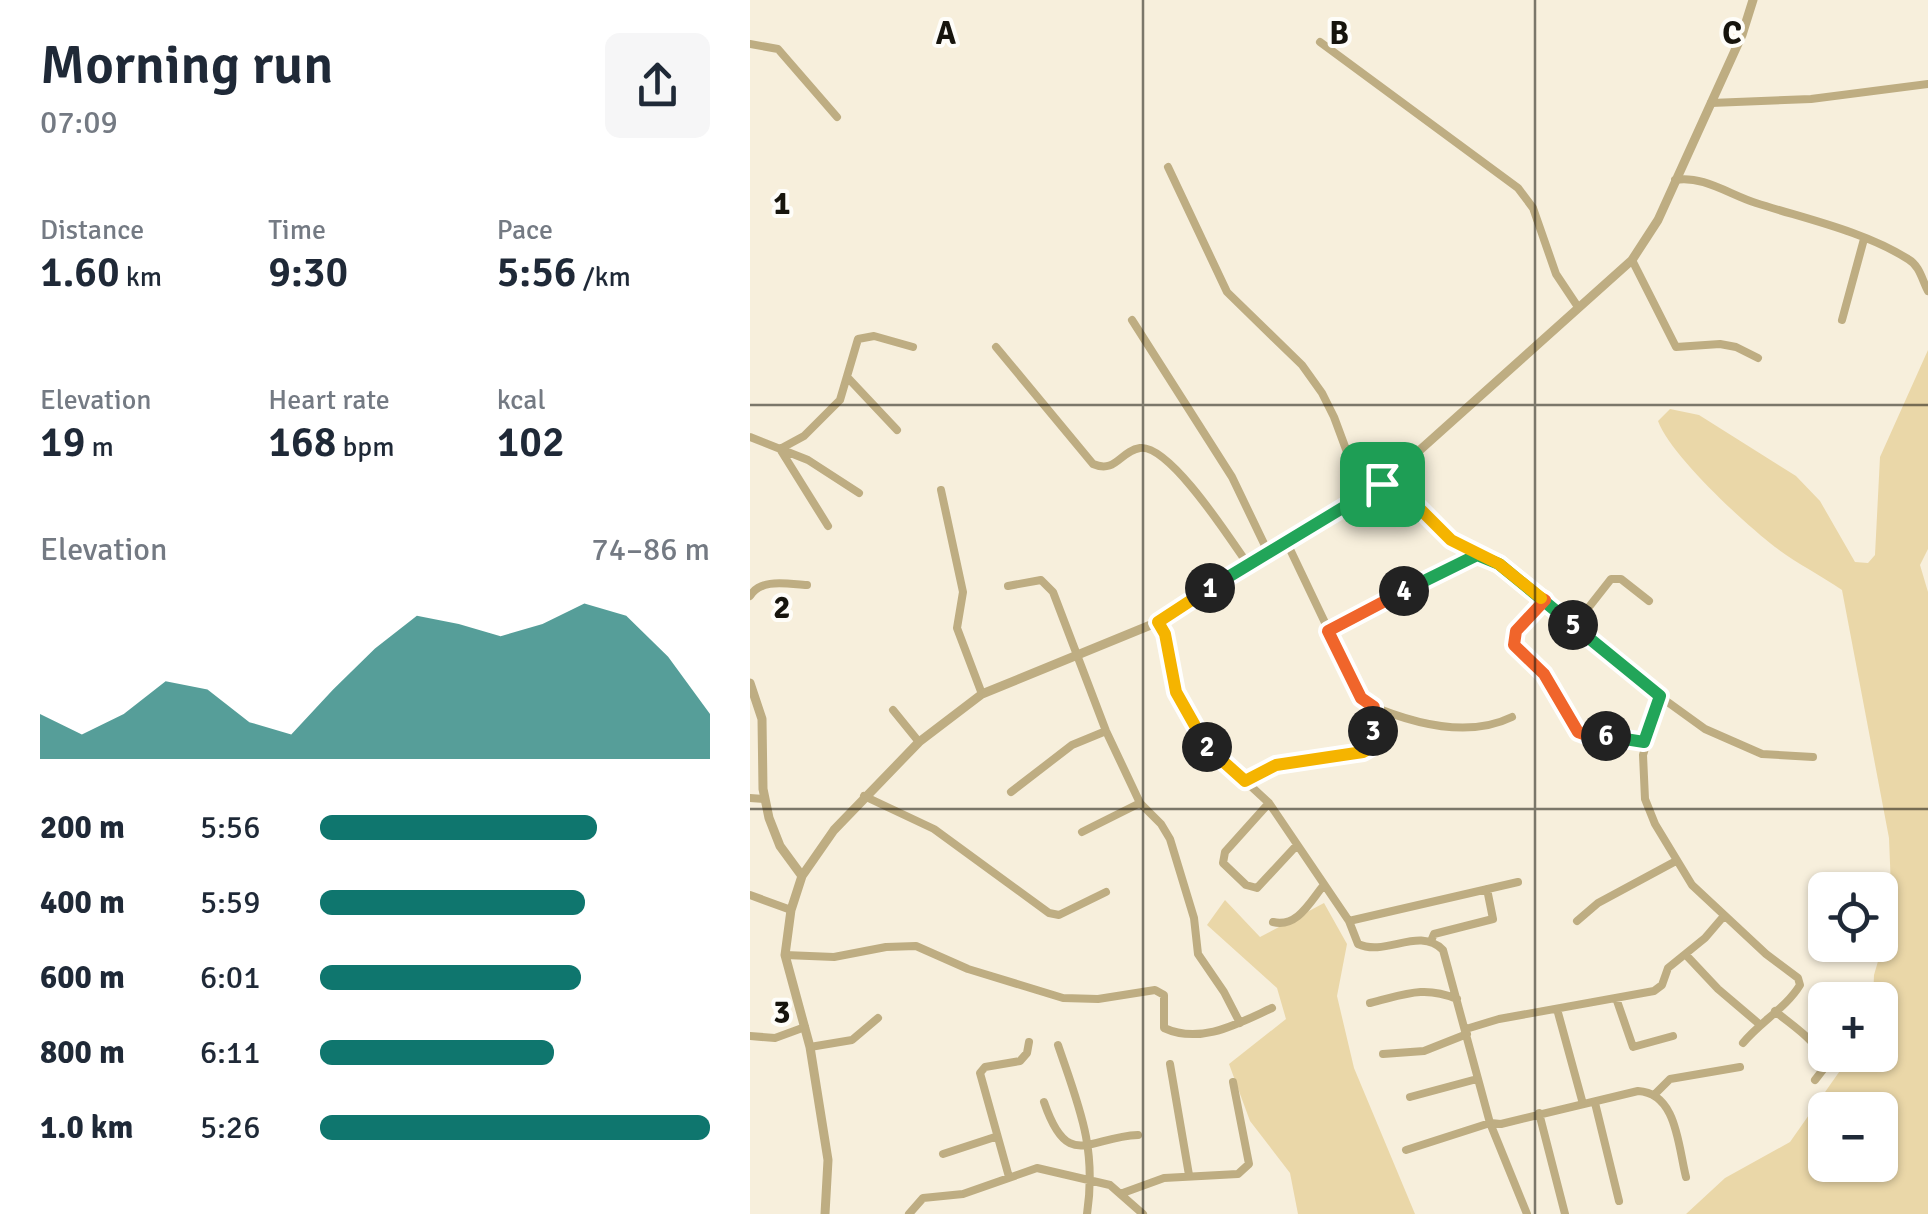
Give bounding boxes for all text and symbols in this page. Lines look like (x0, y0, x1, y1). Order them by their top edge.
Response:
text: A (936, 14, 957, 53)
text: B (1329, 14, 1349, 53)
text: C (1722, 14, 1742, 53)
text: Morning run (40, 31, 333, 99)
button: share (605, 33, 710, 138)
text: 07:09 (40, 103, 118, 142)
text: 1 (773, 184, 791, 223)
text: Distance (40, 213, 144, 247)
text: Time (268, 213, 326, 247)
text: Pace (497, 213, 553, 247)
text: 1.60 (40, 247, 120, 298)
text: 9:30 (268, 247, 348, 298)
text: 5:56 (497, 247, 577, 298)
text: km (120, 260, 162, 294)
text: /km (577, 260, 631, 294)
text: Elevation (40, 383, 152, 417)
text: Heart rate (268, 383, 390, 417)
text: kcal (497, 383, 546, 417)
text: 19 (40, 417, 85, 468)
text: 168 (268, 417, 336, 468)
text: 102 (497, 417, 565, 468)
text: m (85, 430, 114, 464)
text: bpm (336, 430, 394, 464)
pin (1340, 442, 1425, 527)
icon: arrive (1355, 457, 1410, 512)
text: Elevation (40, 530, 167, 569)
text: 74–86 m (591, 530, 710, 569)
pin: 1 (1185, 563, 1235, 613)
pin: 4 (1379, 566, 1429, 616)
text: 1 (1202, 571, 1218, 605)
text: 4 (1396, 574, 1412, 608)
text: 2 (773, 588, 791, 627)
pin: 5 (1548, 600, 1598, 650)
text: 5 (1565, 608, 1581, 642)
pin: 3 (1348, 706, 1398, 756)
pin: 6 (1581, 711, 1631, 761)
text: 3 (1365, 714, 1381, 748)
text: 6 (1598, 719, 1614, 753)
pin: 2 (1182, 722, 1232, 772)
text: 2 (1199, 730, 1215, 764)
text: 200 m (40, 808, 125, 847)
text: 5:56 (200, 808, 260, 847)
map controls (1808, 872, 1898, 1182)
button: locate (1808, 872, 1898, 962)
text: 400 m (40, 883, 125, 922)
text: 5:59 (200, 883, 260, 922)
text: 600 m (40, 958, 125, 997)
text: 6:01 (200, 958, 260, 997)
button: + (1808, 982, 1898, 1072)
text: 3 (773, 993, 791, 1032)
text: 800 m (40, 1033, 125, 1072)
text: 6:11 (200, 1033, 260, 1072)
button: − (1808, 1092, 1898, 1182)
text: 1.0 km (40, 1108, 133, 1147)
text: 5:26 (200, 1108, 260, 1147)

